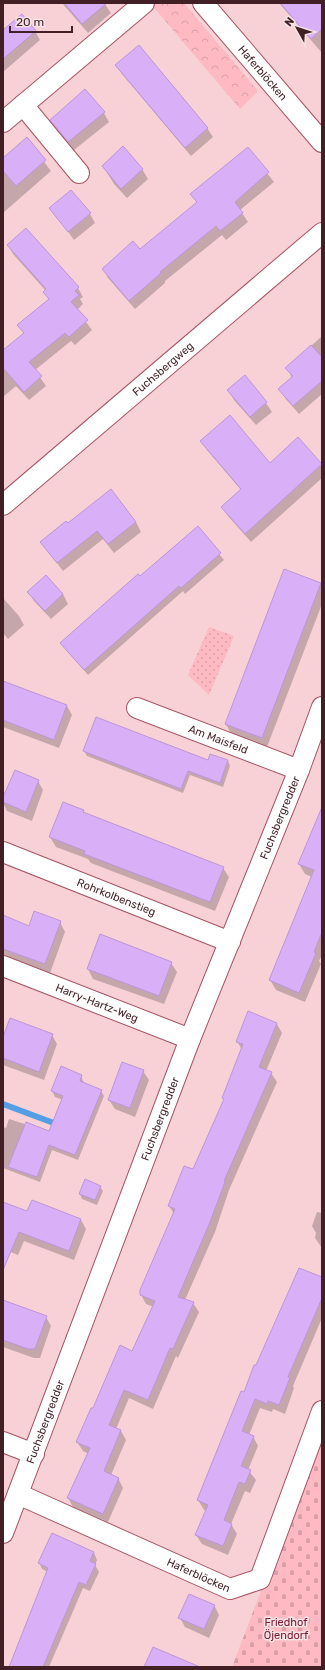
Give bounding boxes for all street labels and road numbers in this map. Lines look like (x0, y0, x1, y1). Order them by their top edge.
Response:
street label: Haferblöcken (236, 43, 290, 103)
street label: Fuchsbergweg (130, 339, 196, 398)
street label: Am Maisfeld (187, 722, 250, 756)
street label: Fuchsbergredder (257, 774, 303, 861)
street label: Rohrkolbenstieg (75, 876, 158, 918)
street label: Harry-Hartz-Weg (54, 981, 140, 1025)
street label: Fuchsbergredder (138, 1074, 182, 1162)
street label: Fuchsbergredder (23, 1377, 67, 1465)
street label: Haferblöcken (165, 1555, 233, 1595)

